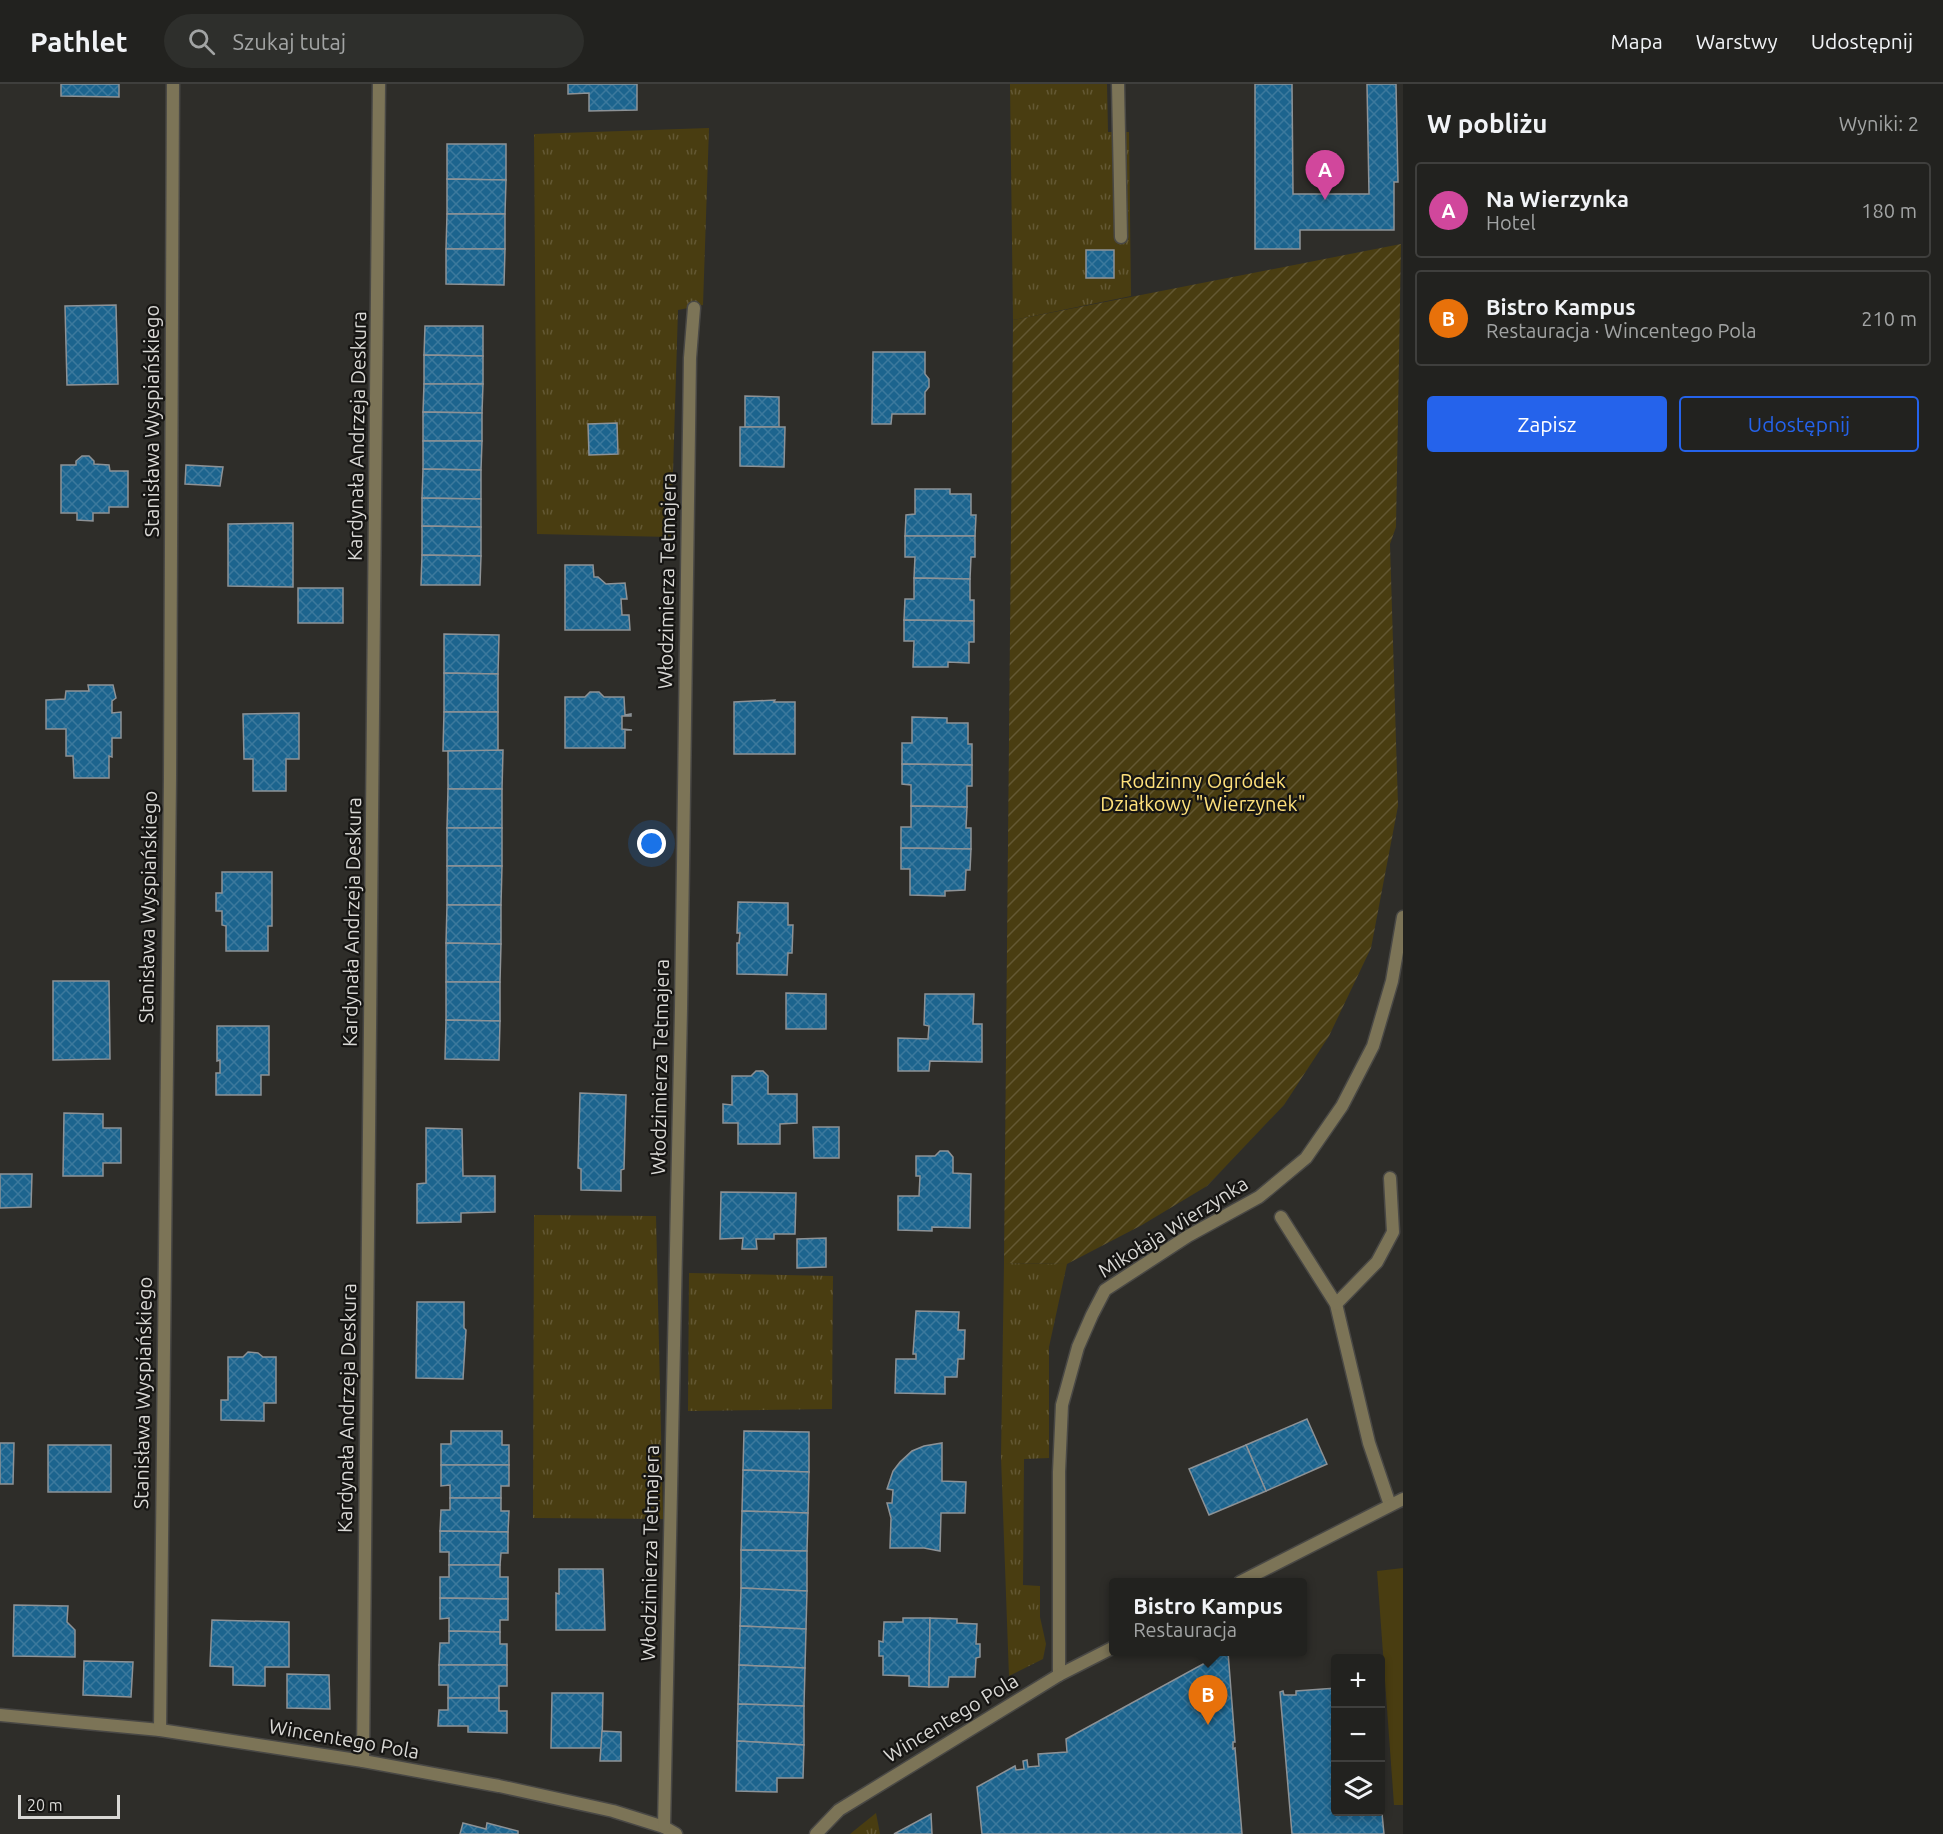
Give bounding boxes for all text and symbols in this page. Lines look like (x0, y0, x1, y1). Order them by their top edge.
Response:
search box (164, 14, 584, 68)
icon: search (185, 25, 218, 58)
text: Pathlet (30, 26, 128, 57)
text: Szukaj tutaj (233, 29, 346, 54)
text: Mapa (1611, 29, 1663, 53)
text: Warstwy (1696, 29, 1778, 53)
text: Udostępnij (1811, 29, 1913, 53)
text: W pobliżu (1427, 109, 1548, 138)
text: Wyniki: 2 (1839, 112, 1919, 135)
pin: A (1306, 150, 1344, 200)
text: Na Wierzynka (1486, 186, 1629, 211)
text: A (1441, 199, 1456, 222)
text: 180 m (1861, 199, 1917, 222)
text: Hotel (1486, 211, 1536, 234)
text: Bistro Kampus (1486, 294, 1636, 319)
street label: Stanisława Wyspiańskiego (140, 305, 163, 537)
text: B (1442, 307, 1455, 330)
text: 210 m (1861, 307, 1917, 330)
street label: Kardynała Andrzeja Deskura (343, 311, 370, 561)
text: Restauracja · Wincentego Pola (1486, 319, 1757, 342)
button: Zapisz (1427, 396, 1667, 452)
button: Udostępnij (1679, 396, 1919, 452)
street label: Włodzimierza Tetmajera (653, 473, 680, 689)
park label: Rodzinny Ogródek Działkowy "Wierzynek" (1100, 769, 1306, 815)
street label: Stanisława Wyspiańskiego (134, 791, 161, 1023)
street label: Kardynała Andrzeja Deskura (338, 797, 365, 1047)
your location (637, 829, 666, 858)
street label: Włodzimierza Tetmajera (646, 959, 673, 1175)
street label: Mikołaja Wierzynka (1094, 1171, 1252, 1282)
street label: Stanisława Wyspiańskiego (129, 1277, 156, 1509)
street label: Kardynała Andrzeja Deskura (333, 1283, 360, 1533)
street label: Włodzimierza Tetmajera (636, 1445, 663, 1661)
popup (1109, 1578, 1307, 1656)
text: Bistro Kampus (1133, 1593, 1283, 1618)
text: Restauracja (1133, 1618, 1237, 1641)
map controls (1331, 1654, 1385, 1816)
button: + (1331, 1654, 1385, 1708)
street label: Wincentego Pola (879, 1668, 1022, 1767)
pin: B (1188, 1676, 1228, 1725)
button: − (1331, 1708, 1385, 1762)
street label: Wincentego Pola (267, 1714, 421, 1763)
button: layers (1331, 1762, 1385, 1816)
scale bar (18, 1792, 120, 1820)
text: 20 m (27, 1796, 63, 1814)

